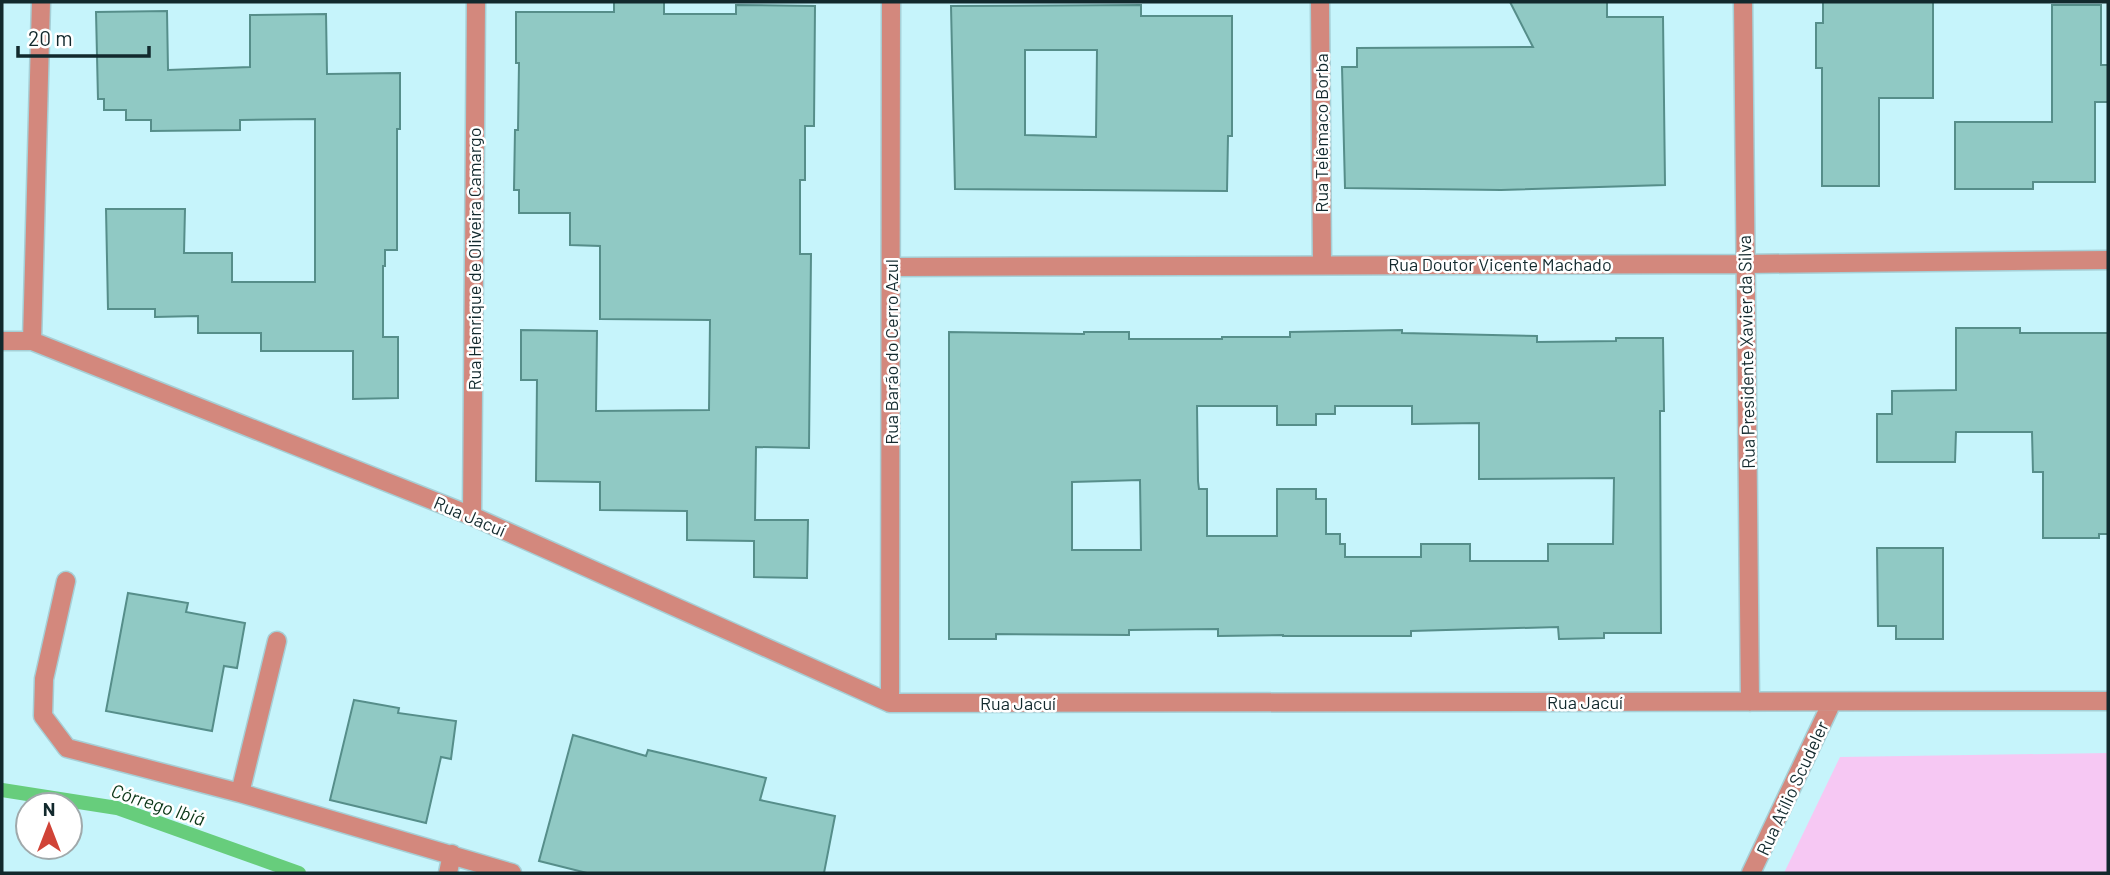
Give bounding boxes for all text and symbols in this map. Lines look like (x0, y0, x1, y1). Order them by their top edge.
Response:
scale bar (18, 14, 149, 58)
text: 20 m (28, 25, 73, 50)
street label: Rua Telêmaco Borba (1310, 53, 1332, 213)
street label: Rua Henrique de Oliveira Camargo (463, 128, 485, 391)
street label: Rua Presidente Xavier da Silva (1733, 235, 1759, 469)
street label: Rua Doutor Vicente Machado (1388, 253, 1612, 275)
street label: Rua Barão do Cerro Azul (880, 259, 902, 445)
street label: Rua Jacuí (431, 491, 509, 541)
street label: Rua Jacuí (1547, 691, 1623, 713)
street label: Rua Jacuí (980, 692, 1056, 714)
street label: Rua Atílio Scudeler (1751, 717, 1833, 859)
water label: Córrego Ibiá (108, 778, 208, 830)
north arrow (14, 791, 84, 861)
text: N (43, 797, 55, 820)

